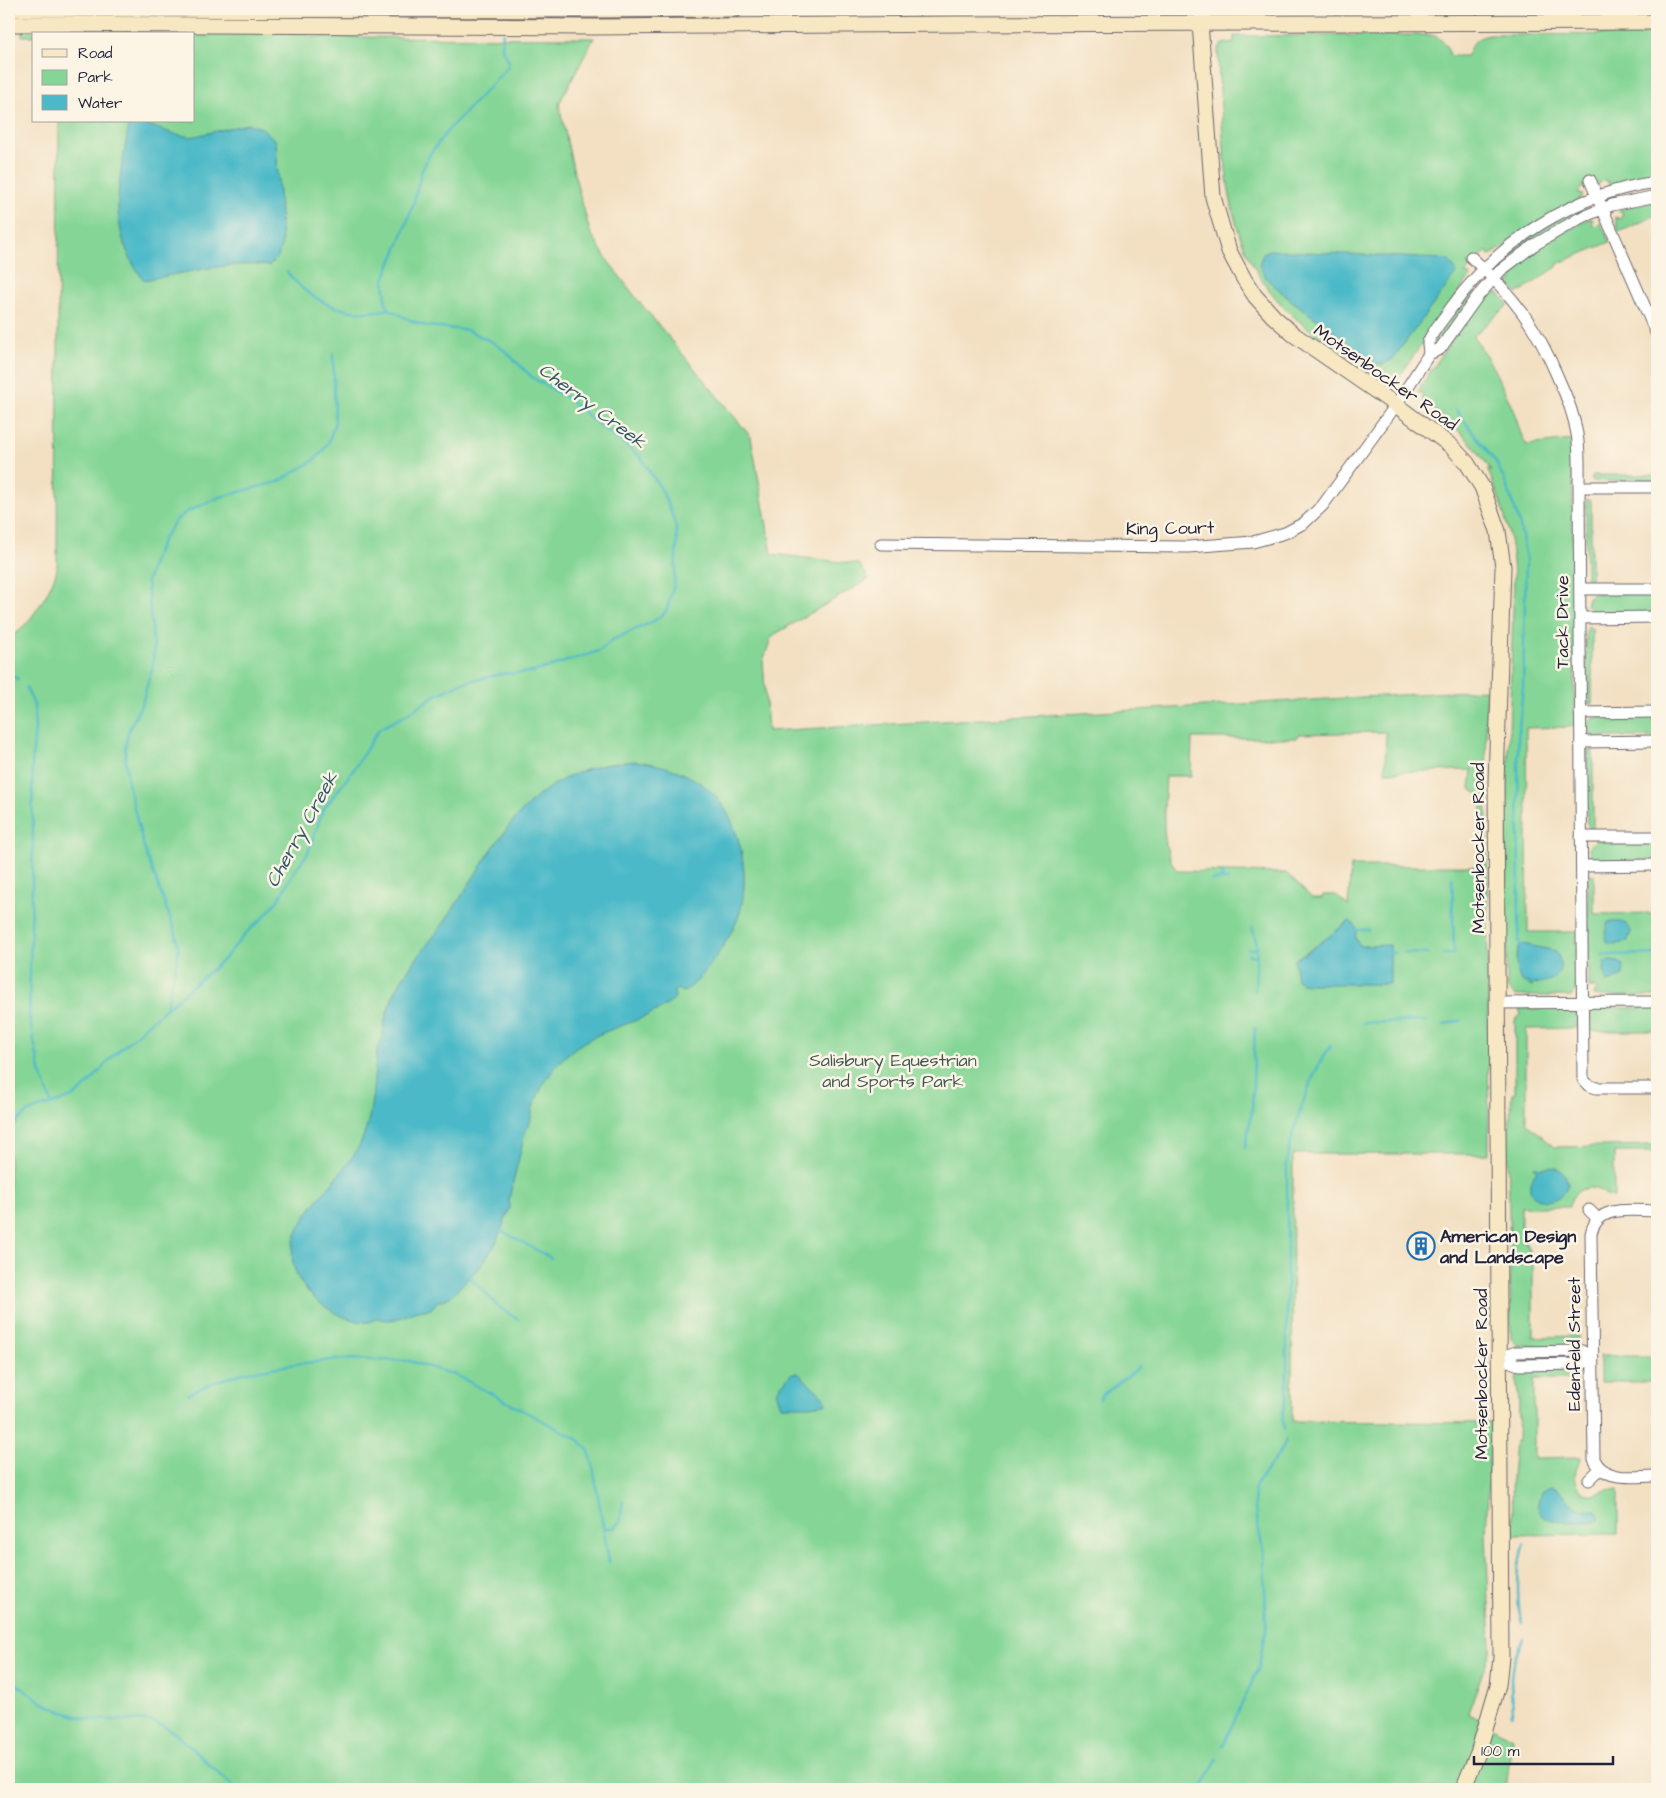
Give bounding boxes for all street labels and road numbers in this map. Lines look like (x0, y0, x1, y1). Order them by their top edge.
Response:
street label: Motsenbocker Road (1309, 318, 1463, 437)
street label: King Court (1126, 515, 1215, 543)
street label: Tack Drive (1550, 575, 1575, 669)
street label: Motsenbocker Road (1466, 763, 1491, 933)
street label: Edenfeld Street (1562, 1276, 1587, 1411)
street label: Motsenbocker Road (1469, 1289, 1494, 1459)

